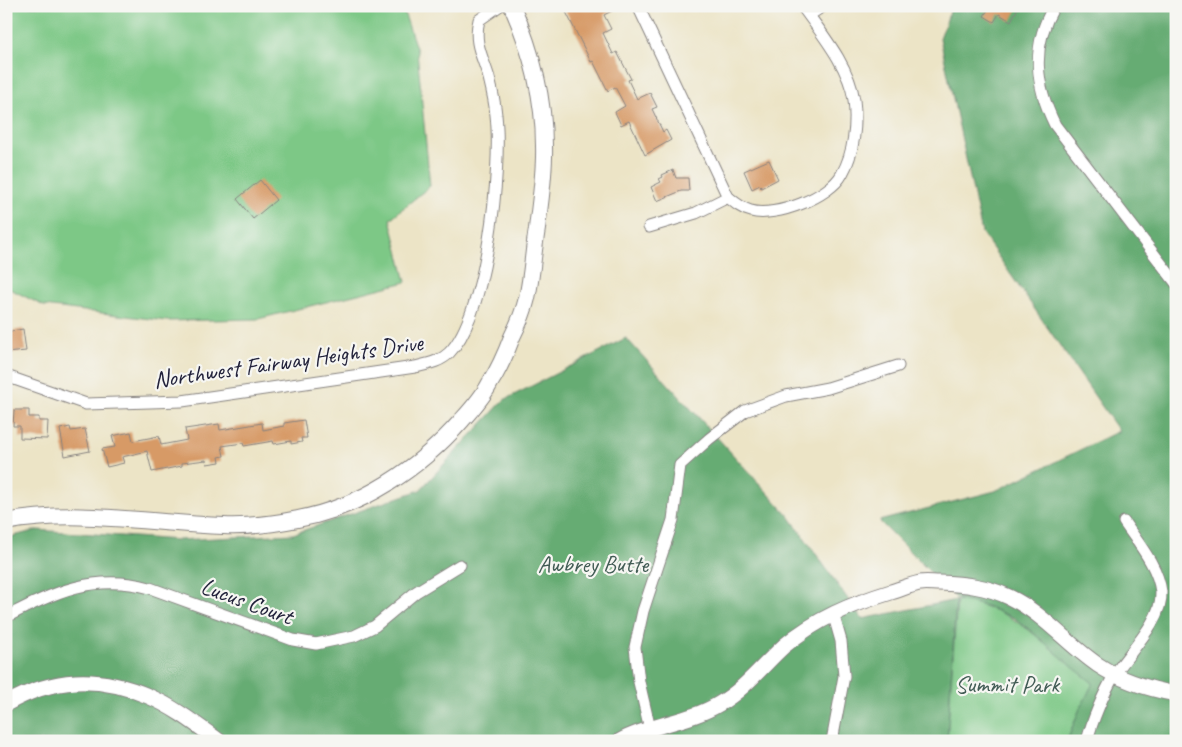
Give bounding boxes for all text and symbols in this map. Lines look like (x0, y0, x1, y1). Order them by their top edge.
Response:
street label: Northwest Fairway Heights Drive (151, 327, 427, 395)
park label: Awbrey Butte (538, 549, 650, 579)
street label: Lucus Court (197, 571, 299, 632)
park label: Summit Park (955, 669, 1061, 699)

